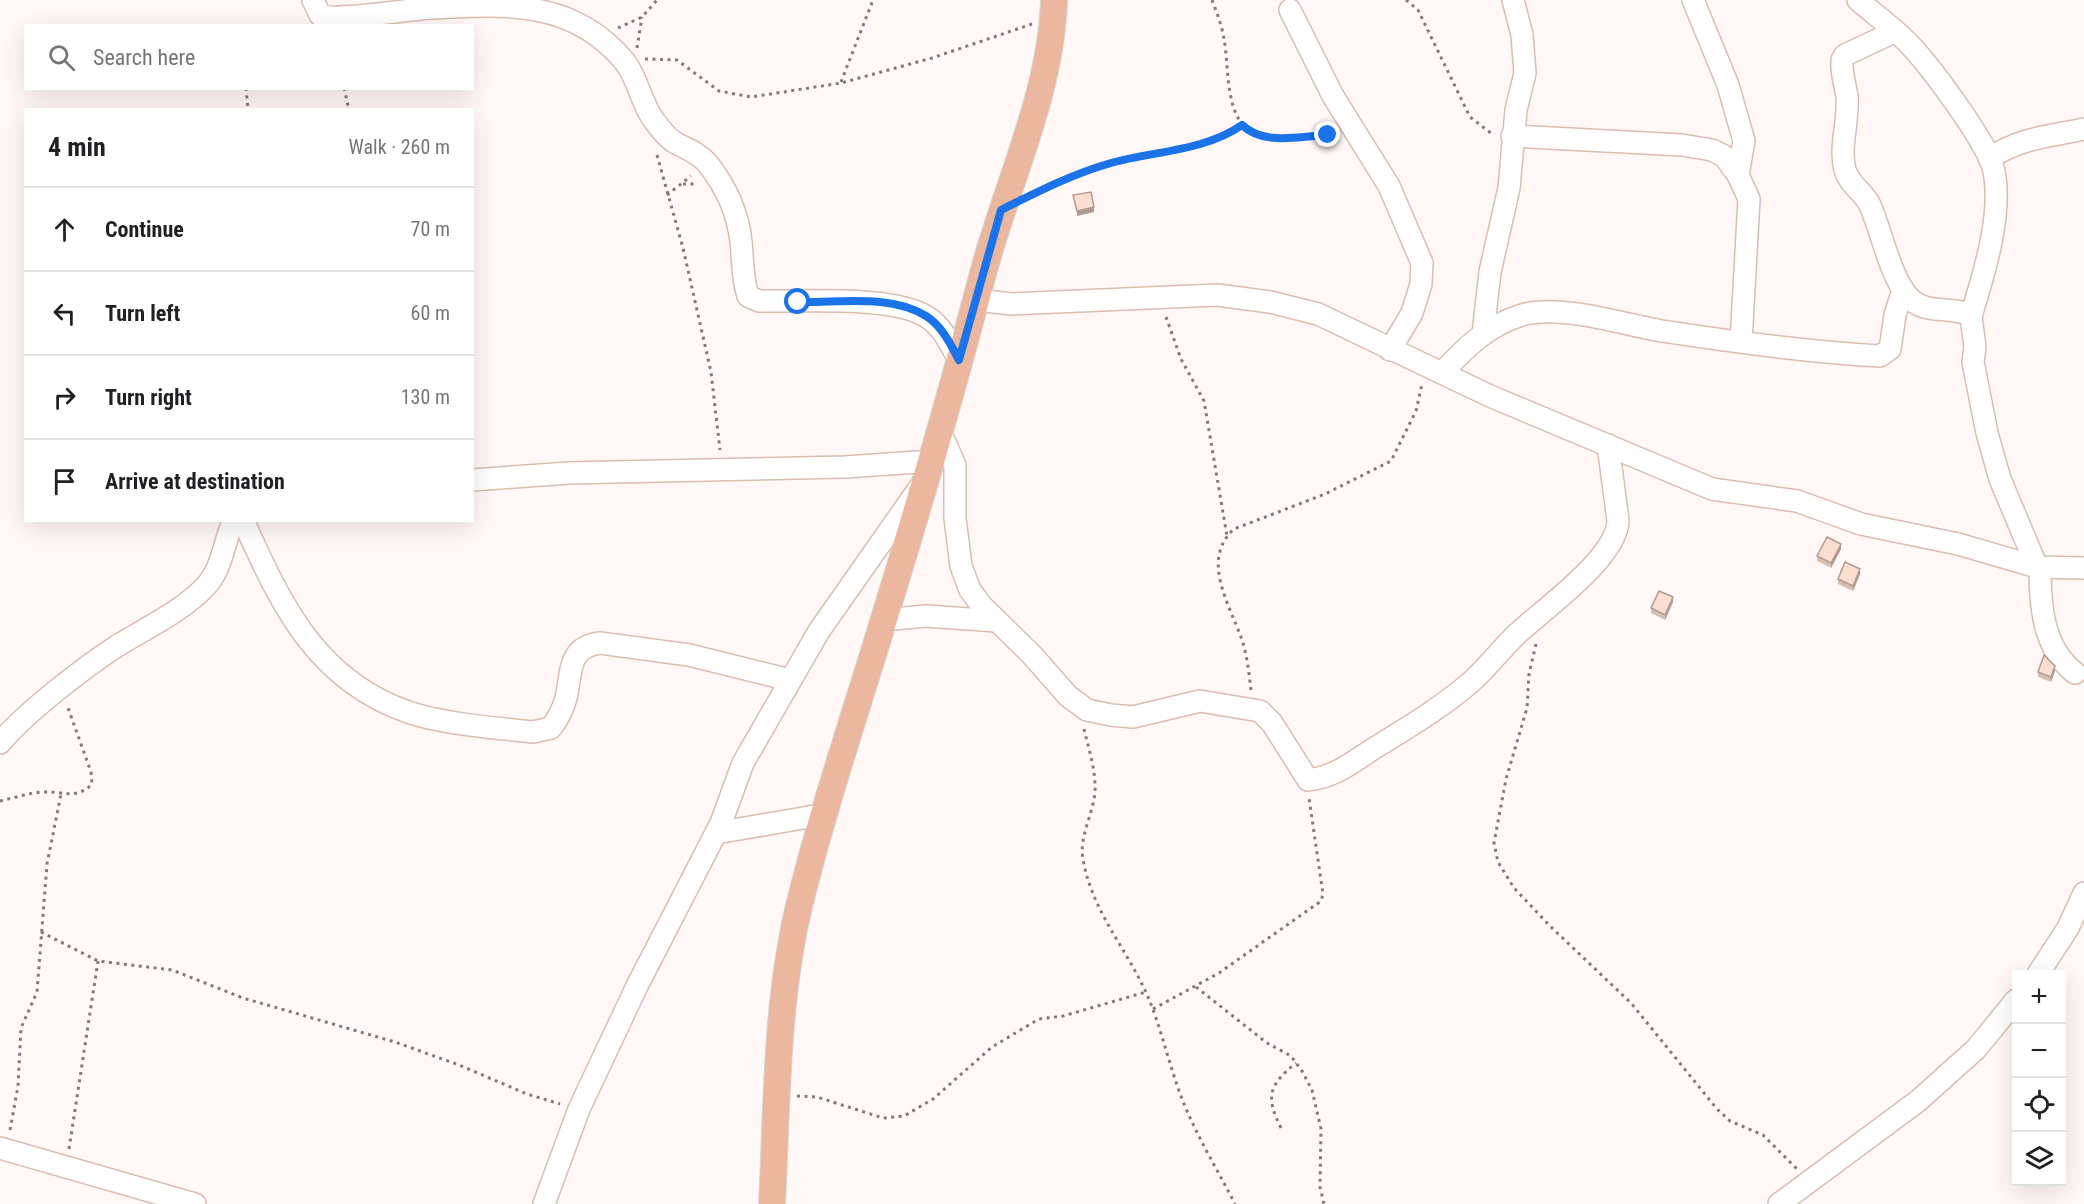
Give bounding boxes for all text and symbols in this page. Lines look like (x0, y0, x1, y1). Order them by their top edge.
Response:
search box (24, 24, 474, 90)
icon: search (45, 41, 78, 74)
text: Search here (93, 45, 195, 70)
route end (1314, 121, 1340, 147)
text: 4 min (48, 132, 106, 162)
text: Walk · 260 m (349, 135, 450, 159)
icon: ahead (48, 213, 81, 246)
text: Continue (105, 217, 184, 242)
text: 70 m (411, 217, 450, 241)
route start (784, 288, 810, 314)
icon: left (48, 297, 81, 330)
text: Turn left (105, 301, 180, 326)
text: 60 m (411, 301, 450, 325)
icon: right (48, 381, 81, 414)
text: Turn right (105, 385, 192, 410)
text: 130 m (401, 385, 450, 409)
icon: arrive (48, 465, 81, 498)
text: Arrive at destination (105, 469, 285, 494)
map controls (2012, 970, 2066, 1186)
button: + (2012, 970, 2066, 1024)
button: − (2012, 1024, 2066, 1078)
button: locate (2012, 1078, 2066, 1132)
button: layers (2012, 1132, 2066, 1186)

